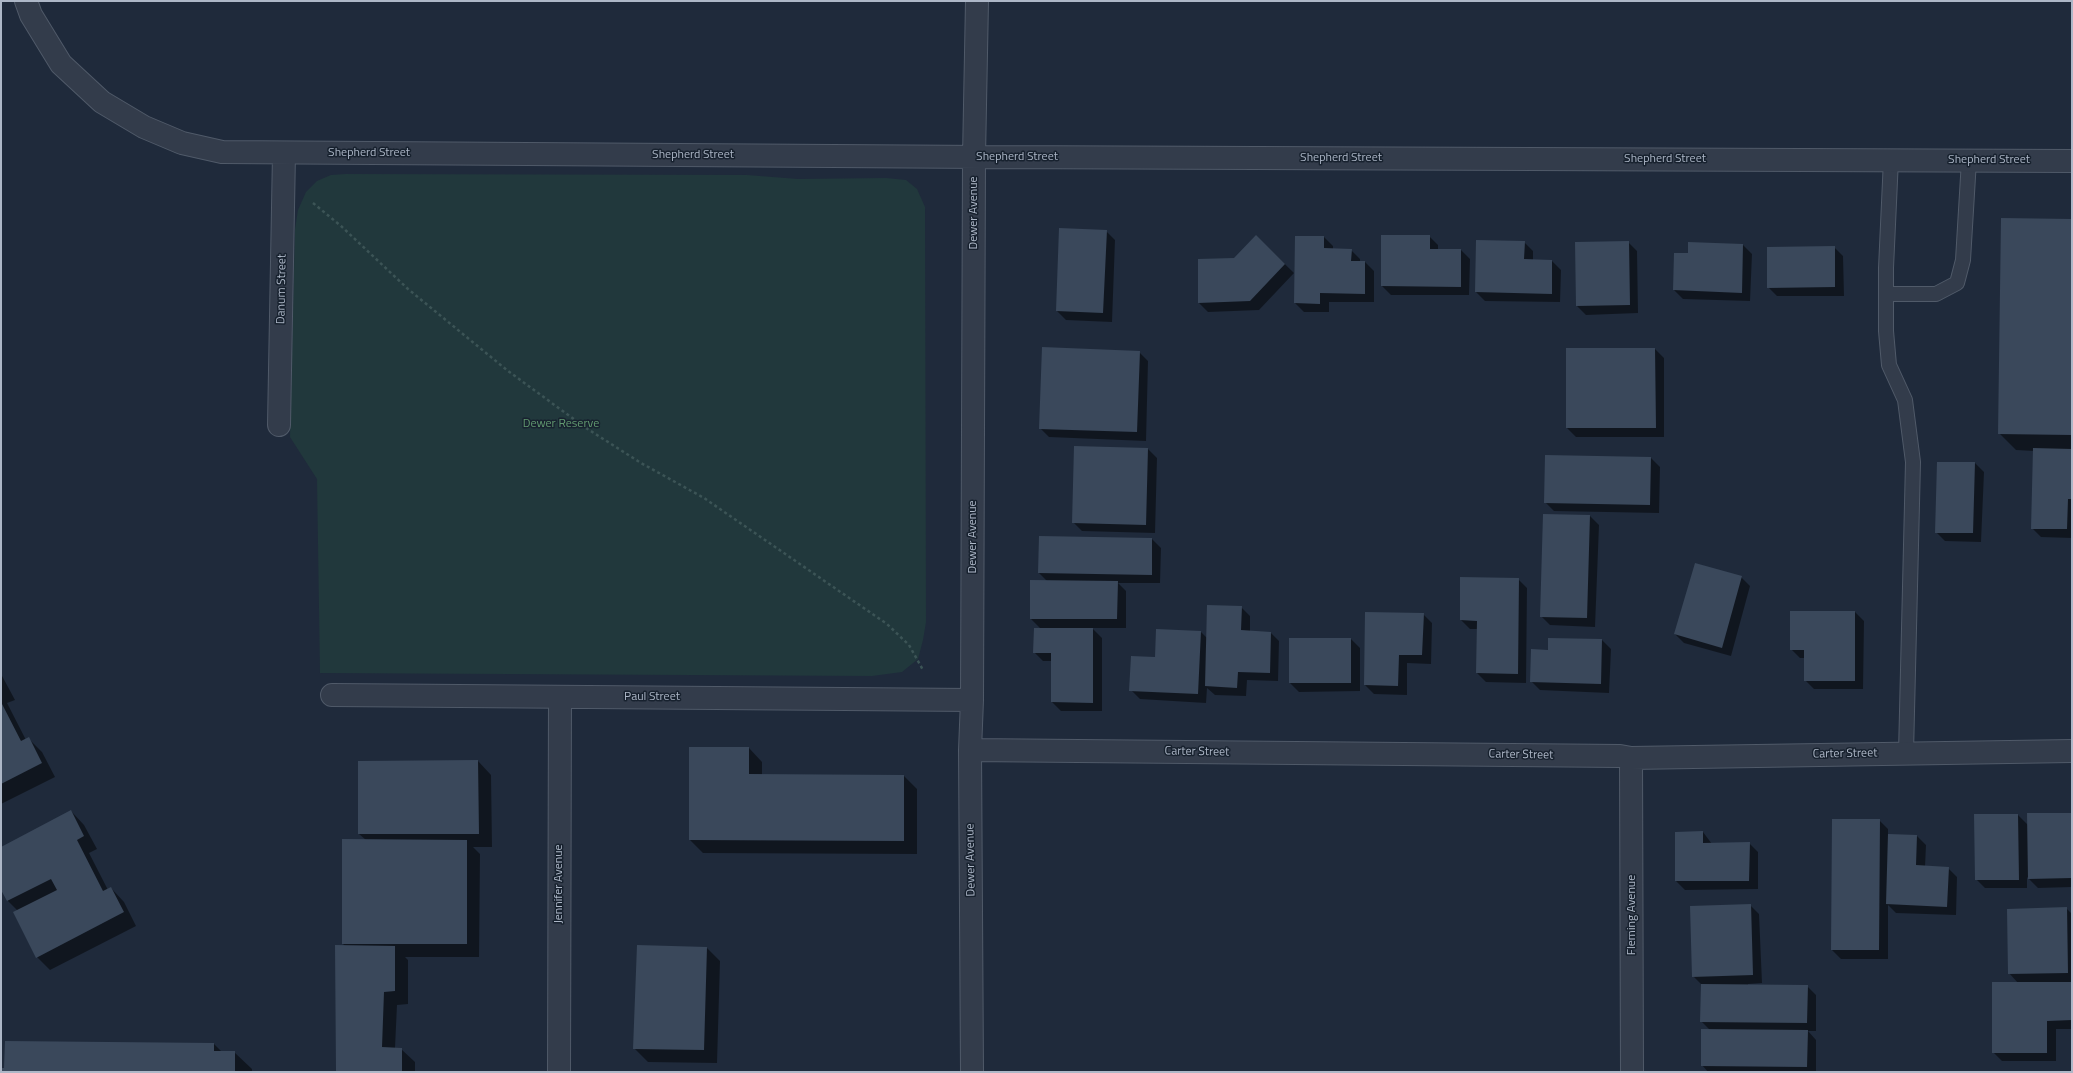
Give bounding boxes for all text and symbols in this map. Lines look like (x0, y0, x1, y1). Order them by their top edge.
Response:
street label: Shepherd Street (328, 146, 410, 160)
street label: Shepherd Street (652, 148, 734, 162)
street label: Shepherd Street (976, 150, 1058, 164)
street label: Shepherd Street (1300, 151, 1382, 165)
street label: Shepherd Street (1624, 152, 1706, 166)
street label: Shepherd Street (1948, 153, 2030, 167)
street label: Dewer Avenue (967, 176, 981, 250)
street label: Danum Street (274, 254, 290, 324)
park label: Dewer Reserve (523, 417, 599, 431)
street label: Dewer Avenue (966, 500, 980, 574)
street label: Paul Street (624, 690, 680, 704)
street label: Carter Street (1165, 744, 1229, 760)
street label: Carter Street (1813, 746, 1877, 762)
street label: Carter Street (1489, 747, 1553, 763)
street label: Dewer Avenue (963, 823, 979, 897)
street label: Jennifer Avenue (552, 844, 566, 924)
street label: Fleming Avenue (1625, 875, 1639, 955)

